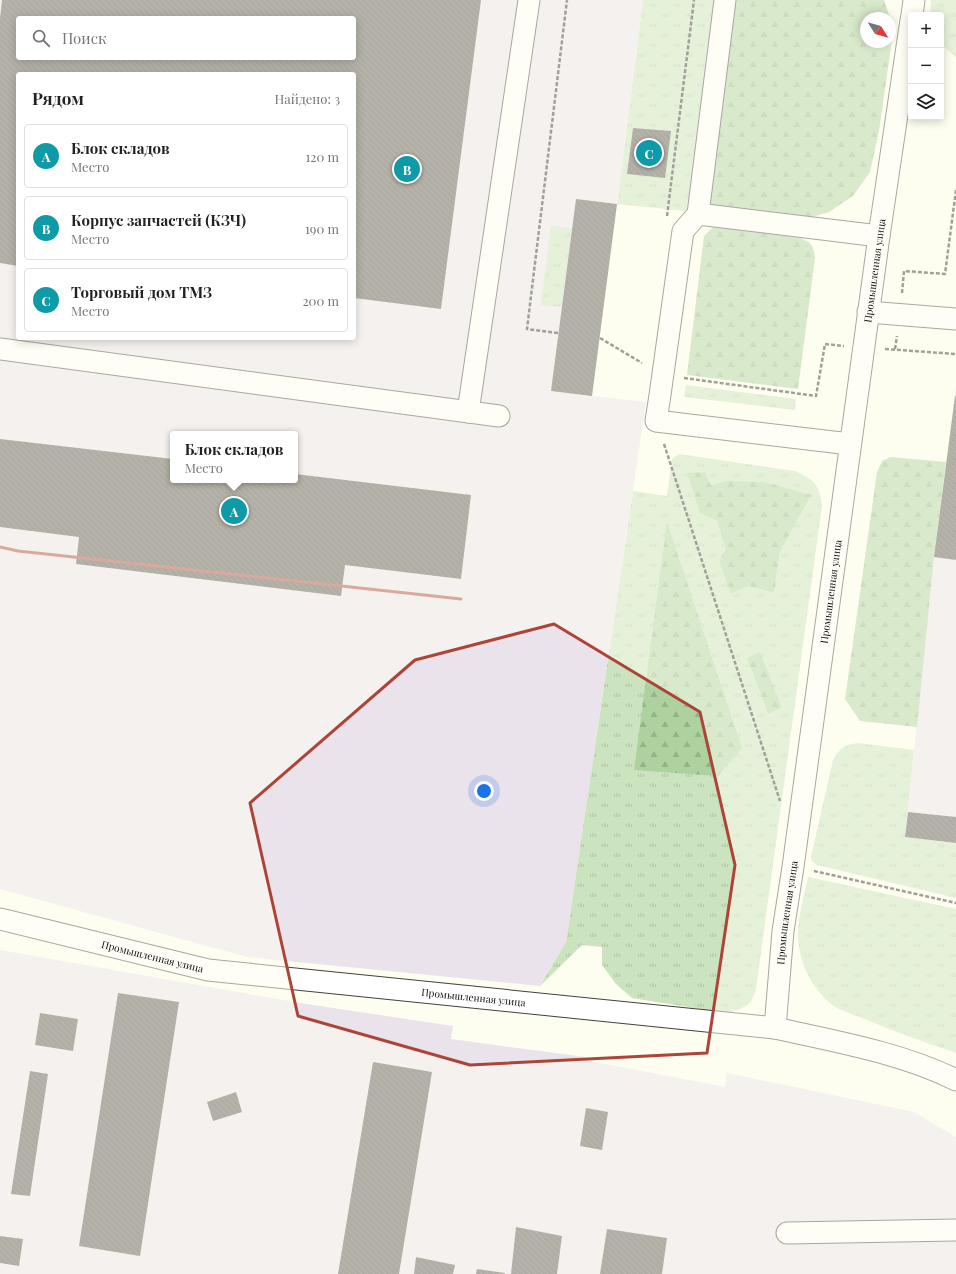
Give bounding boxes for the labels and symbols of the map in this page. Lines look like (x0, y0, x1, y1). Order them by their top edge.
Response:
north arrow (860, 12, 896, 48)
pin: C (636, 138, 662, 168)
pin: B (394, 154, 420, 184)
street label: Промышленная улица (860, 218, 888, 323)
pin: A (221, 496, 247, 526)
street label: Промышленная улица (817, 539, 845, 644)
your location (474, 781, 494, 801)
street label: Промышленная улица (773, 860, 801, 965)
street label: Промышленная улица (100, 937, 205, 976)
street label: Промышленная улица (421, 985, 526, 1009)

